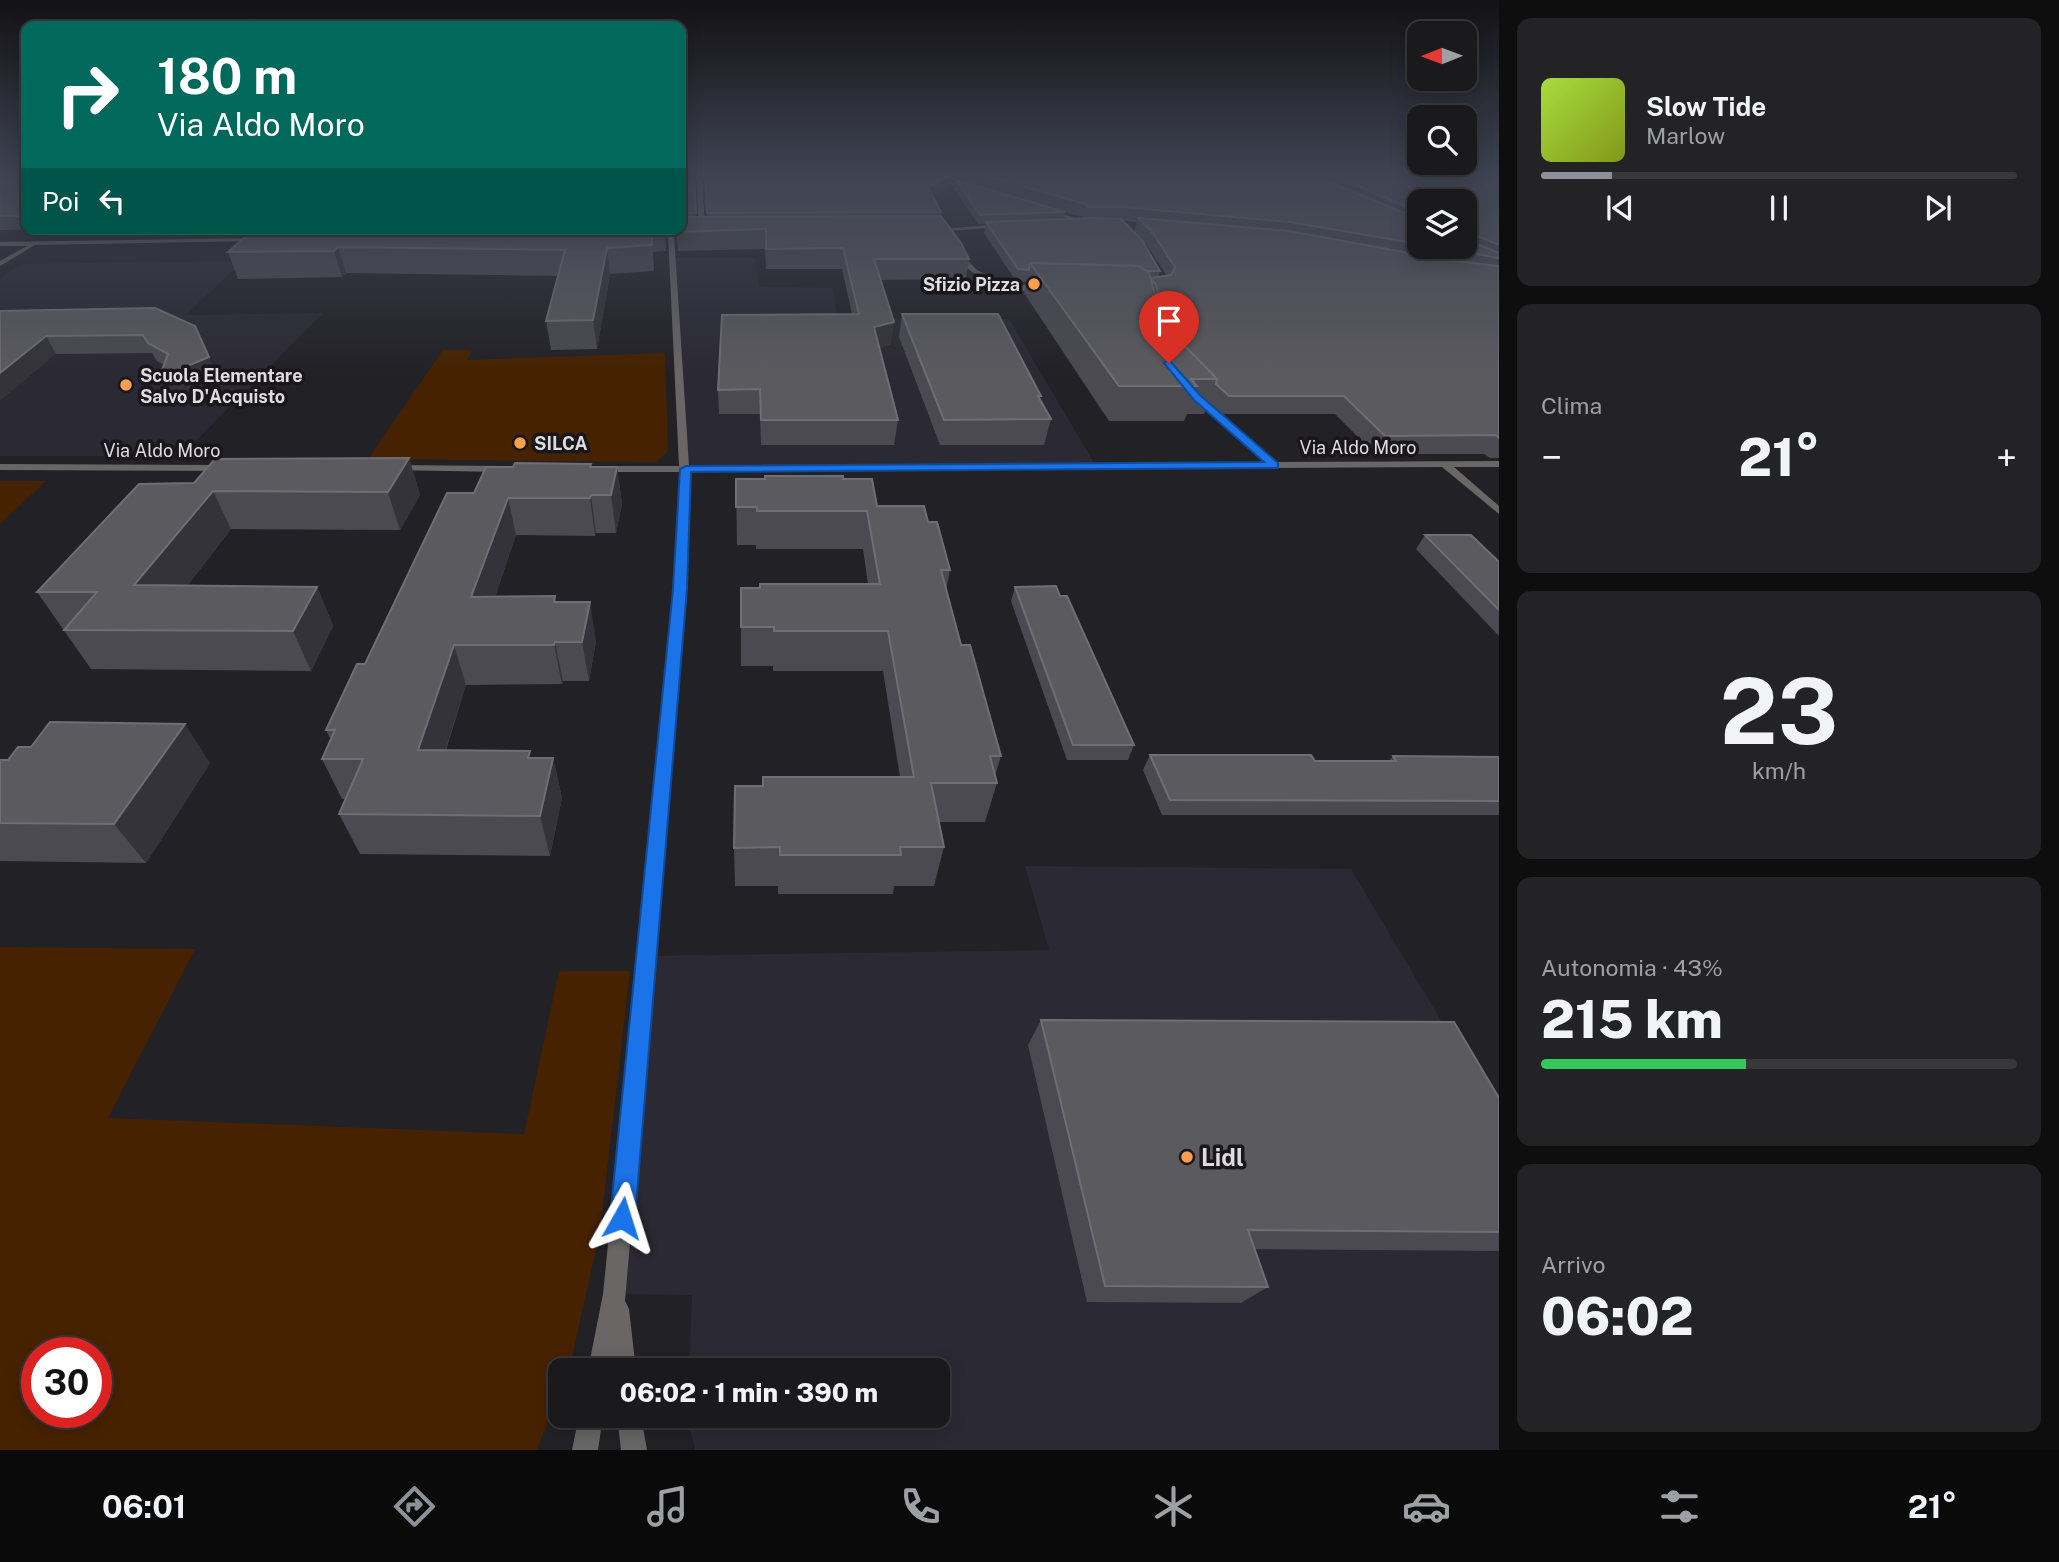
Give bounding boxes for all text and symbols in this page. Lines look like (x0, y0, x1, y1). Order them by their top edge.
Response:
north arrow (1407, 21, 1477, 91)
map controls (1407, 21, 1477, 259)
text: 180 m (157, 47, 297, 105)
icon: right (42, 49, 133, 140)
text: Slow Tide (1646, 91, 1766, 122)
button: search (1407, 105, 1477, 175)
text: Via Aldo Moro (157, 106, 365, 143)
text: Marlow (1646, 122, 1725, 149)
icon: left (93, 182, 131, 220)
text: Poi (42, 186, 79, 217)
button: layers (1407, 189, 1477, 259)
icon: previous (1601, 189, 1639, 227)
icon: pause (1760, 189, 1798, 227)
icon: next (1919, 189, 1957, 227)
place label: Sfizio Pizza (923, 274, 1020, 295)
marker: Sfizio Pizza (1026, 276, 1042, 292)
pin (1139, 291, 1199, 363)
icon: arrive (1150, 302, 1188, 340)
place label: Scuola Elementare Salvo D'Acquisto (140, 365, 303, 407)
marker: Scuola Elementare Salvo D'Acquisto (118, 377, 134, 393)
text: Clima (1541, 392, 1602, 419)
text: 21° (1738, 427, 1820, 488)
place label: SILCA (534, 433, 588, 454)
marker: SILCA (512, 435, 528, 451)
text: − (1541, 435, 1562, 480)
text: + (1996, 435, 2017, 480)
street label: Via Aldo Moro (1300, 437, 1416, 458)
street label: Via Aldo Moro (104, 440, 220, 461)
text: 23 (1720, 658, 1838, 764)
text: km/h (1752, 757, 1806, 784)
text: Autonomia · 43% (1541, 954, 1723, 981)
text: 215 km (1541, 989, 1723, 1050)
place label: Lidl (1201, 1143, 1244, 1171)
marker: Lidl (1179, 1149, 1195, 1165)
position arrow (585, 1181, 659, 1255)
text: Arrivo (1541, 1251, 1605, 1278)
text: 06:02 (1541, 1286, 1694, 1347)
speed limit sign: 30 (21, 1337, 112, 1428)
text: 06:02 · 1 min · 390 m (620, 1377, 878, 1408)
icon: directions (390, 1482, 439, 1531)
icon: music (643, 1482, 692, 1531)
icon: phone (896, 1482, 945, 1531)
icon: climate (1149, 1482, 1198, 1531)
icon: car (1402, 1482, 1451, 1531)
icon: filters (1655, 1482, 1704, 1531)
text: 06:01 (102, 1488, 187, 1525)
text: 21° (1908, 1488, 1957, 1525)

